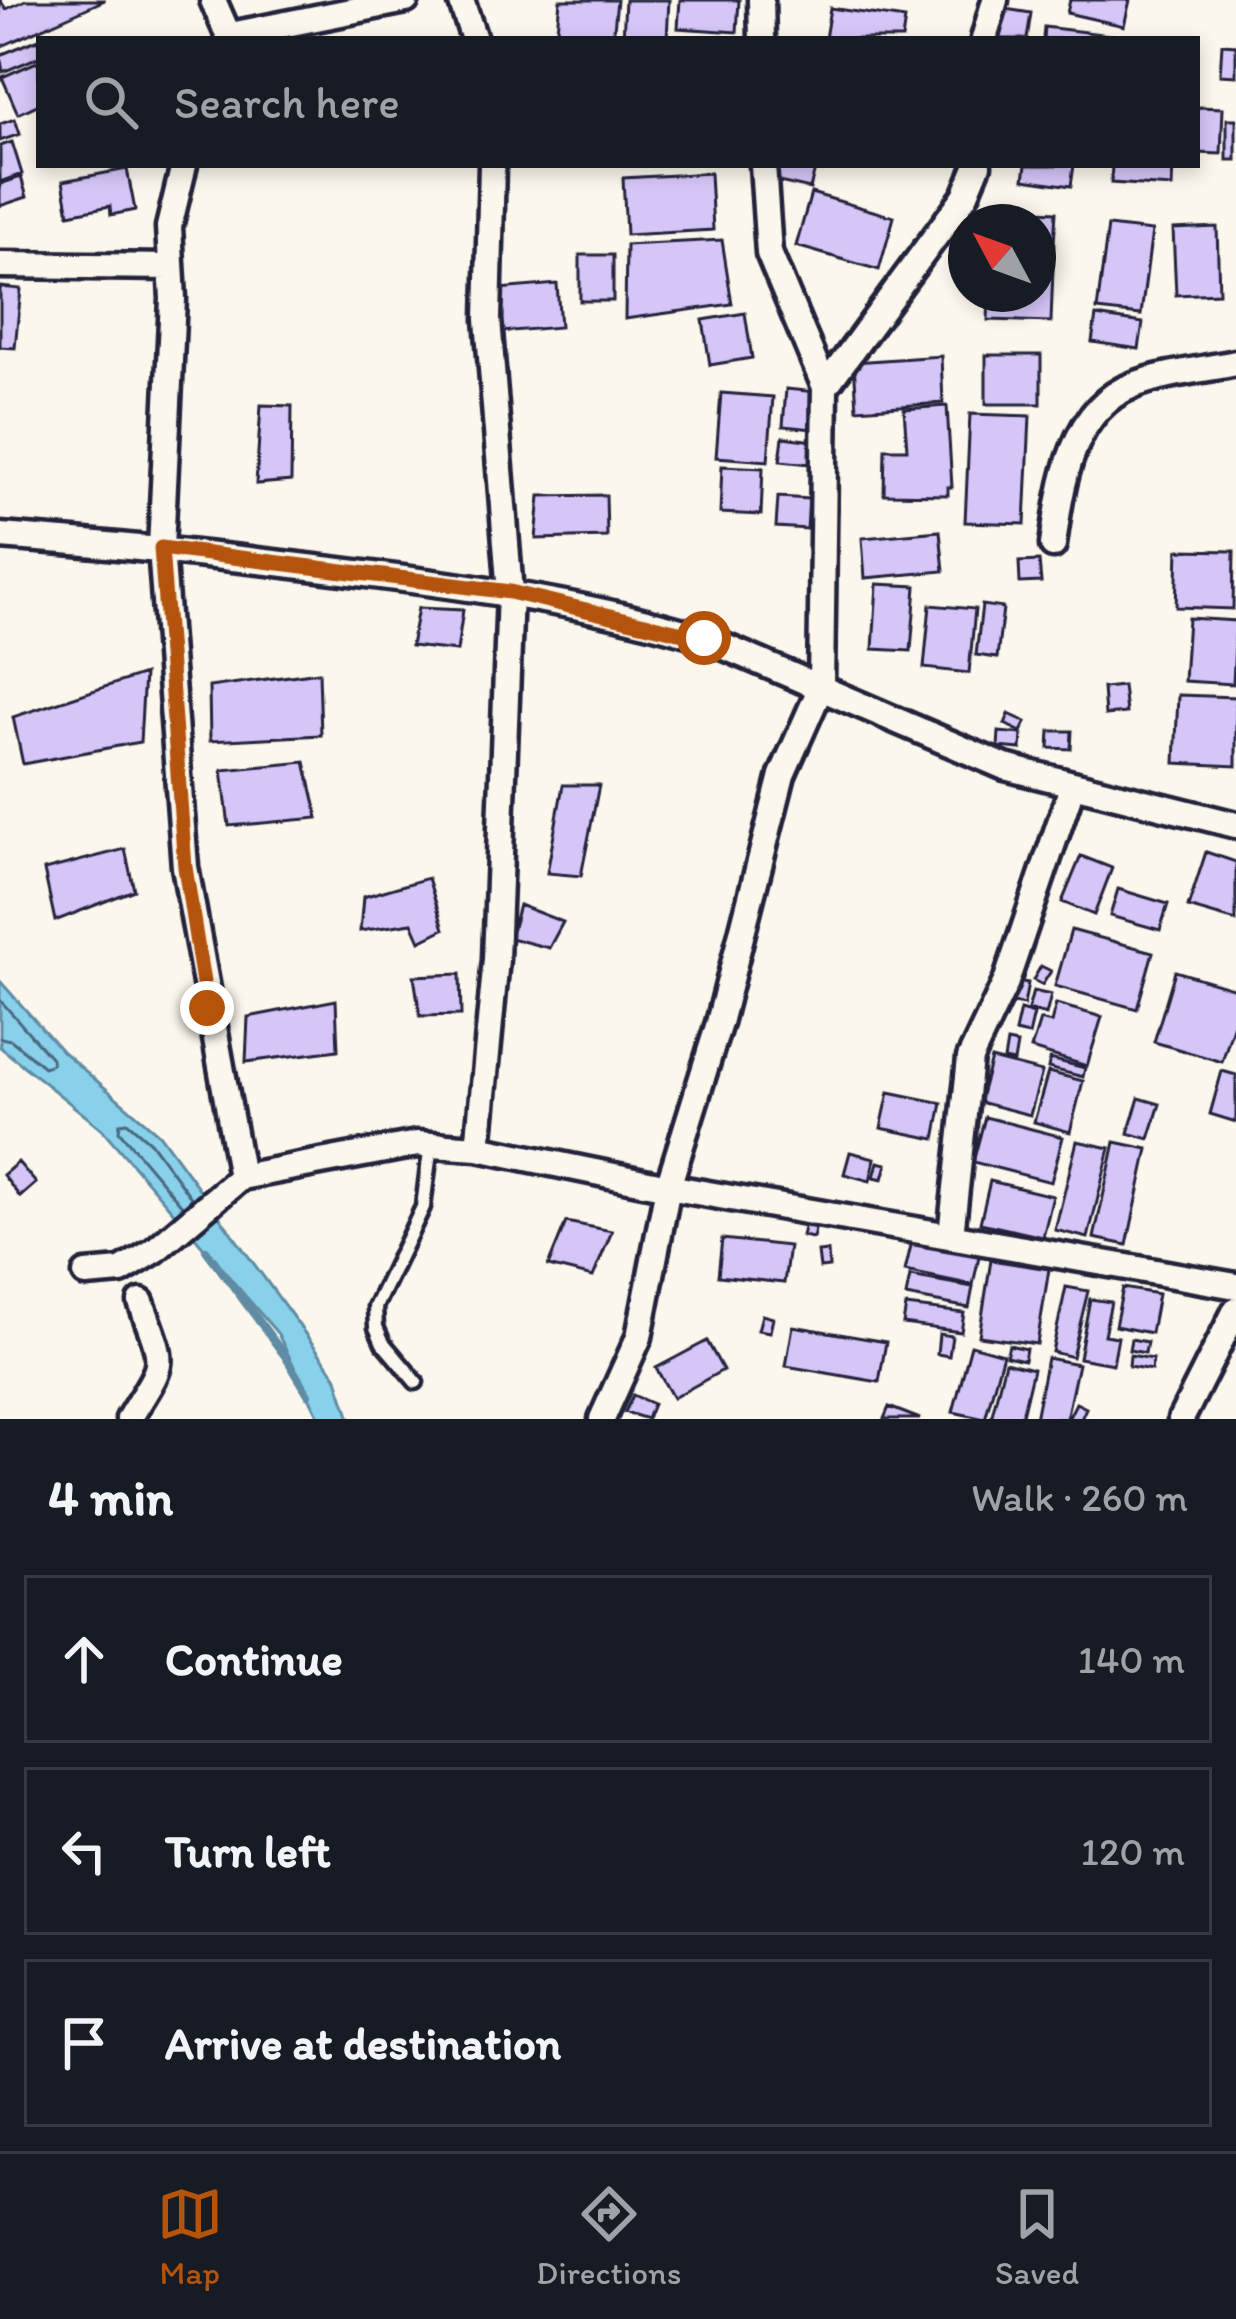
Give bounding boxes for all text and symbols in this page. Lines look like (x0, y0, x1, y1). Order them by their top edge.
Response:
search box (36, 36, 1200, 168)
icon: search (78, 69, 144, 135)
text: Search here (174, 75, 400, 129)
north arrow (948, 204, 1056, 312)
route start (677, 611, 731, 665)
route end (180, 981, 234, 1035)
text: 4 min (48, 1467, 173, 1528)
text: Walk · 260 m (971, 1474, 1188, 1521)
icon: ahead (51, 1626, 117, 1692)
text: Continue (165, 1632, 343, 1686)
text: 140 m (1078, 1636, 1185, 1683)
icon: left (51, 1818, 117, 1884)
text: Turn left (165, 1824, 331, 1878)
text: 120 m (1081, 1828, 1185, 1875)
icon: arrive (51, 2010, 117, 2076)
text: Arrive at destination (165, 2016, 561, 2070)
tab: Map (157, 2181, 223, 2292)
tab: Directions (536, 2181, 681, 2292)
tab: Saved (995, 2181, 1079, 2292)

